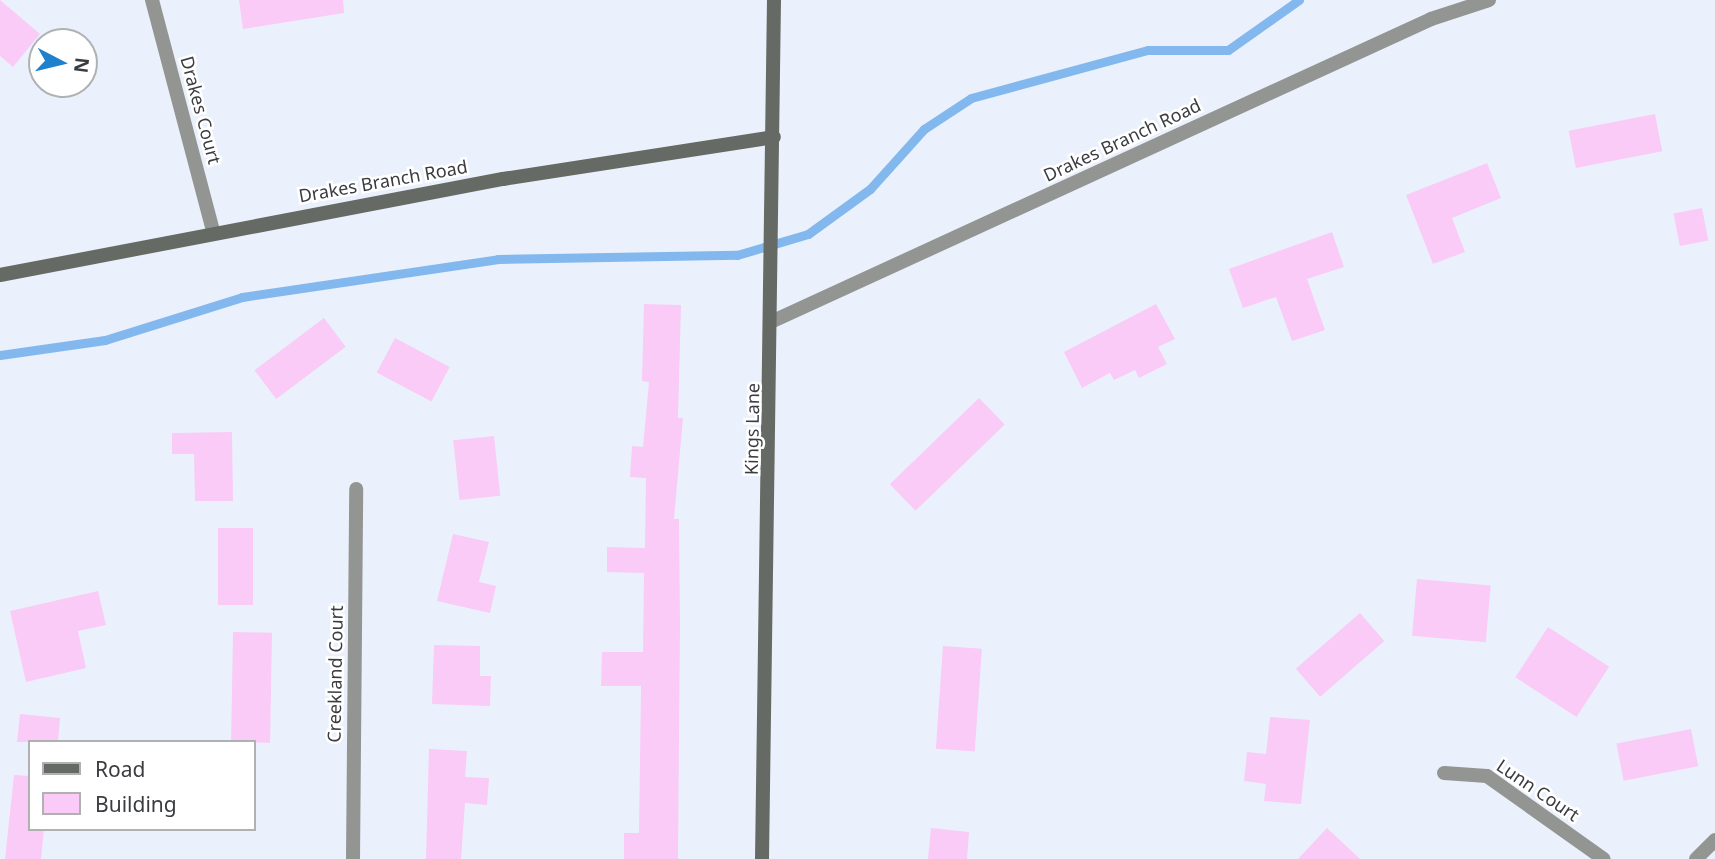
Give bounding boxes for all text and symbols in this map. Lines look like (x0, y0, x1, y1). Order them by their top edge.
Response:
north arrow (28, 28, 98, 98)
street label: Drakes Court (176, 54, 226, 166)
text: N (68, 56, 96, 75)
street label: Drakes Branch Road (1040, 94, 1204, 186)
street label: Drakes Branch Road (297, 156, 469, 206)
street label: Kings Lane (740, 383, 764, 475)
street label: Creekland Court (323, 605, 347, 743)
legend (28, 740, 256, 831)
text: Road (95, 755, 145, 783)
street label: Lunn Court (1493, 755, 1583, 825)
text: Building (95, 790, 177, 818)

